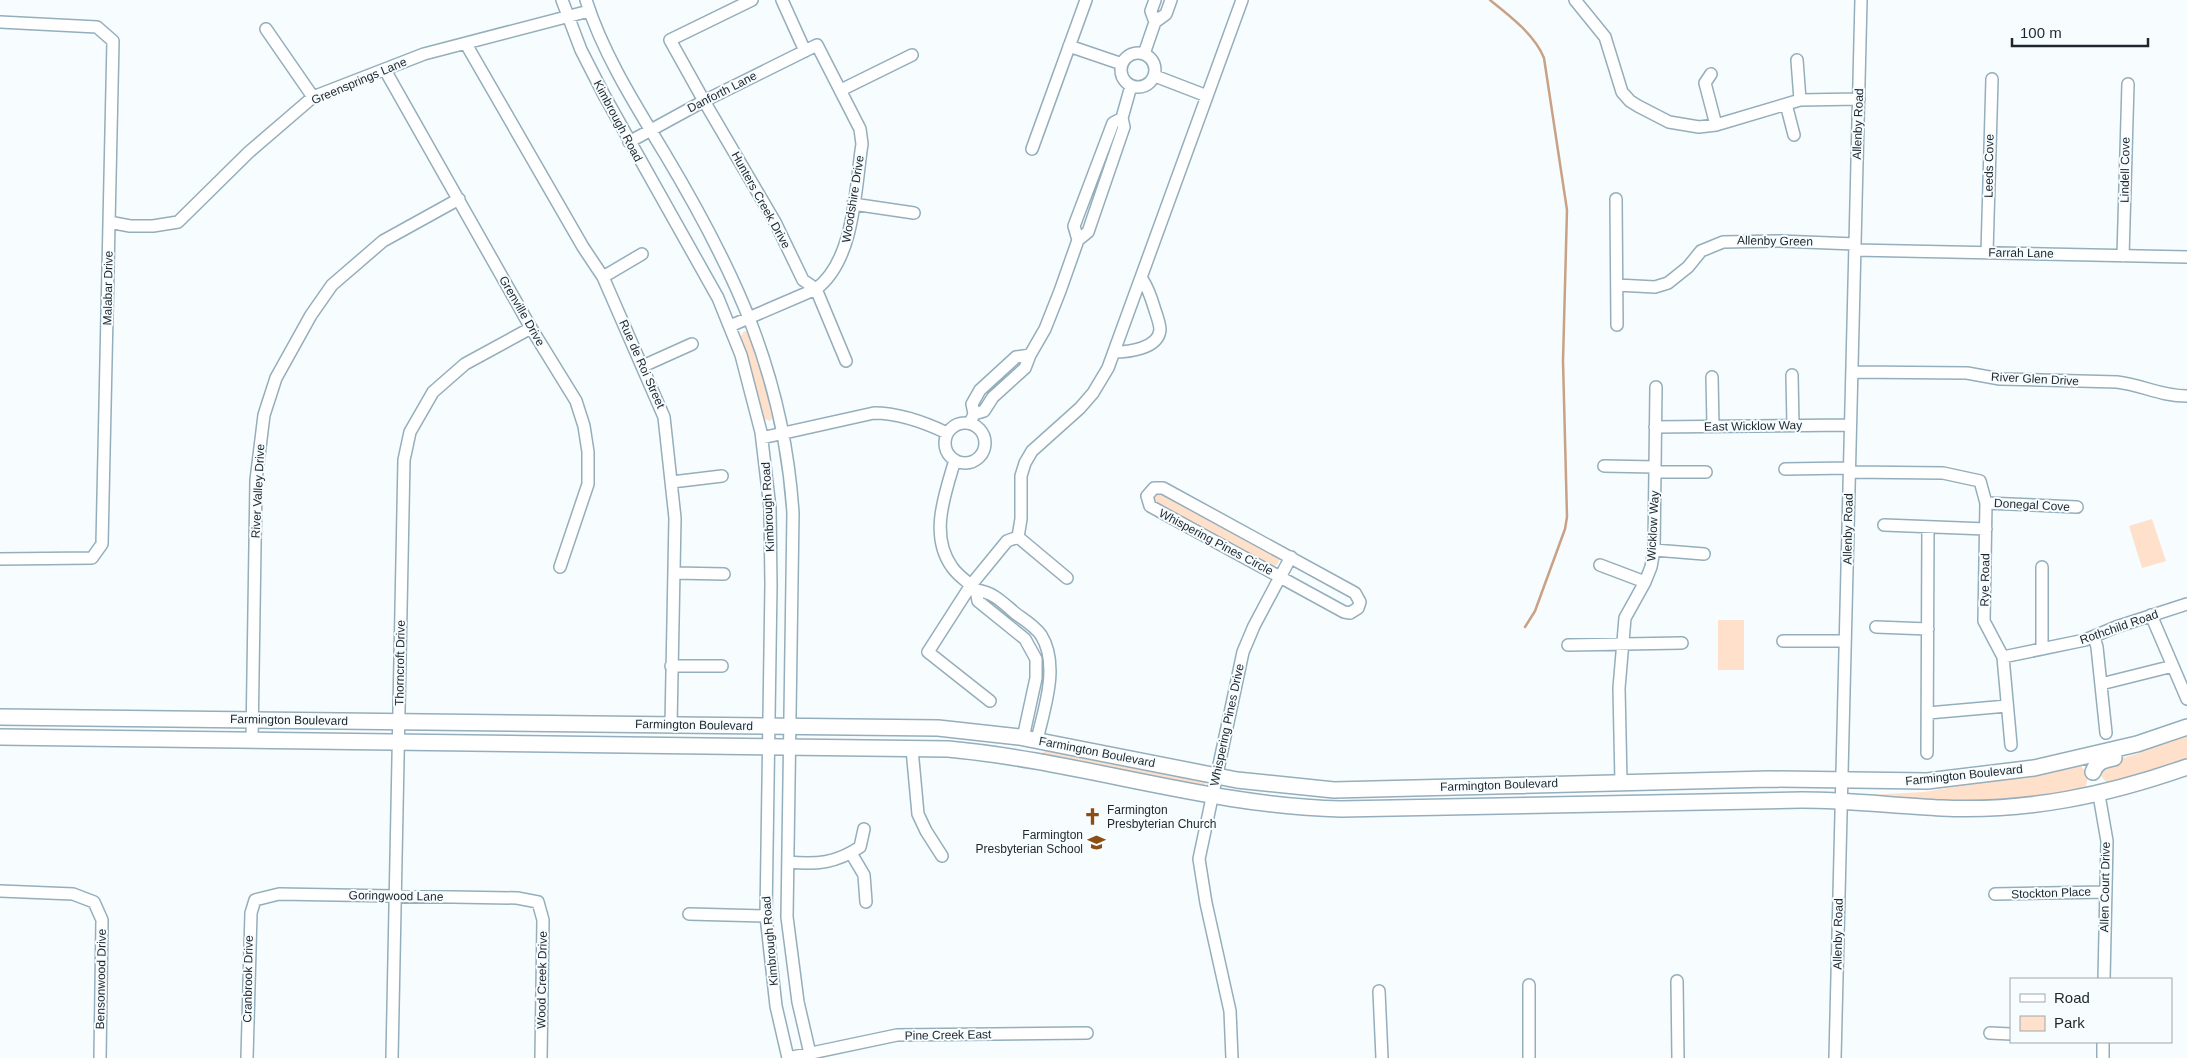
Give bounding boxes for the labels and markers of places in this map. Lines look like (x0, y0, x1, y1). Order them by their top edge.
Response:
place label: Farmington Presbyterian Church (1107, 803, 1216, 831)
church icon: Farmington Presbyterian Church (1083, 807, 1103, 827)
place label: Farmington Presbyterian School (976, 828, 1083, 856)
school or university icon: Farmington Presbyterian School (1087, 832, 1107, 852)

